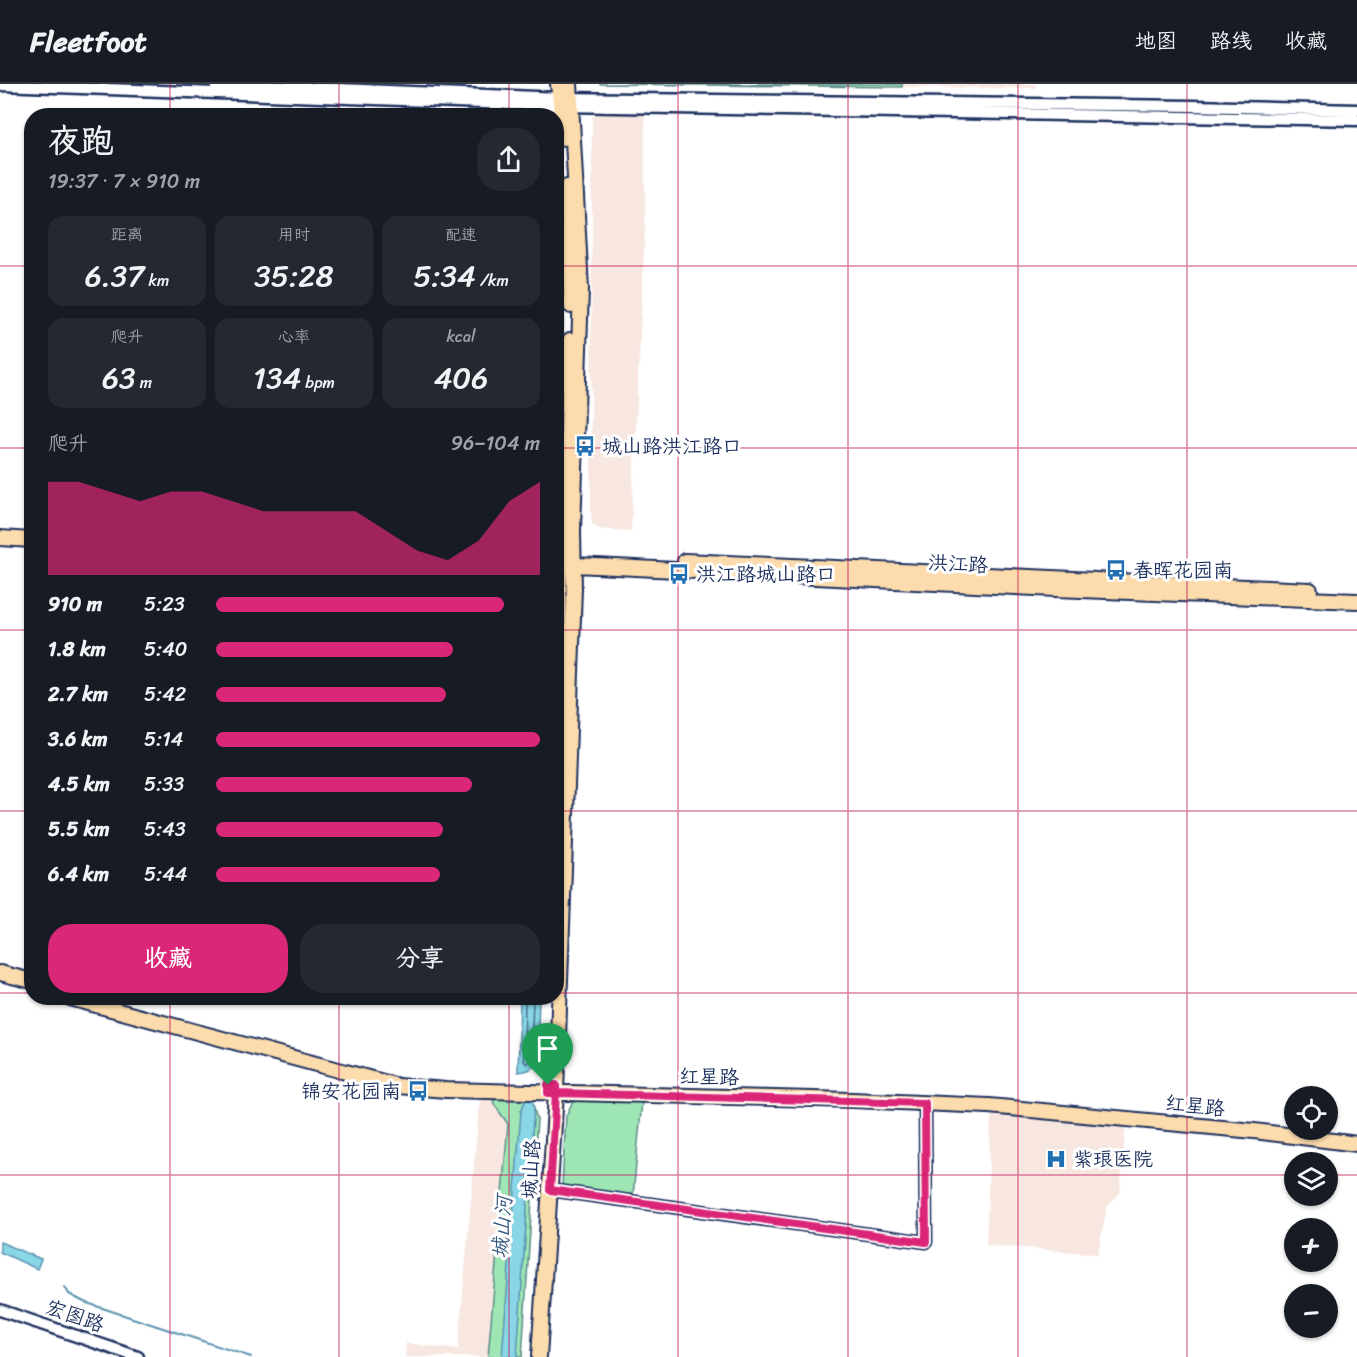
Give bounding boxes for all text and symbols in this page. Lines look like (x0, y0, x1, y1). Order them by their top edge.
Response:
text: Fleetfoot (30, 17, 147, 66)
text: 地图 (1135, 22, 1177, 60)
text: 路线 (1210, 22, 1252, 60)
text: 收藏 (1285, 22, 1327, 60)
text: 夜跑 (48, 112, 114, 170)
button: share (477, 128, 540, 191)
text: 19:37 · 7 × 910 m (48, 164, 200, 199)
text: 距离 (111, 220, 143, 249)
text: 用时 (278, 220, 310, 249)
text: 配速 (445, 220, 477, 249)
text: 6.37 (85, 249, 144, 303)
text: 35:28 (254, 249, 334, 303)
text: 5:34 (413, 249, 476, 303)
text: km (144, 266, 169, 295)
text: /km (476, 266, 509, 295)
text: 爬升 (111, 322, 143, 351)
text: 心率 (278, 322, 310, 351)
text: kcal (446, 322, 476, 351)
text: 63 (102, 351, 136, 405)
text: 134 (253, 351, 301, 405)
text: 406 (434, 351, 488, 405)
text: m (136, 368, 152, 397)
text: bpm (301, 368, 335, 397)
text: 爬升 (48, 426, 88, 461)
text: 96–104 m (451, 426, 540, 461)
place label: 城山路洪江路口 (602, 429, 742, 464)
bus stop icon: 城山路洪江路口 (573, 434, 597, 458)
street label: 洪江路 (927, 545, 990, 583)
place label: 春晖花园南 (1133, 553, 1233, 588)
place label: 洪江路城山路口 (696, 557, 836, 592)
bus stop icon: 春晖花园南 (1104, 558, 1128, 582)
bus stop icon: 洪江路城山路口 (667, 562, 691, 586)
text: 910 m (48, 587, 102, 622)
text: 5:23 (144, 587, 185, 622)
text: 1.8 km (48, 632, 106, 667)
text: 5:40 (144, 632, 187, 667)
text: 2.7 km (48, 677, 108, 712)
text: 5:42 (144, 677, 186, 712)
text: 3.6 km (48, 722, 108, 757)
text: 5:14 (144, 722, 183, 757)
text: 4.5 km (48, 767, 110, 802)
text: 5:33 (144, 767, 184, 802)
text: 5.5 km (48, 812, 110, 847)
text: 5:43 (144, 812, 186, 847)
text: 6.4 km (48, 857, 109, 892)
text: 5:44 (144, 857, 187, 892)
button: 收藏 (48, 924, 288, 993)
button: 分享 (300, 924, 540, 993)
pin (522, 1023, 573, 1085)
icon: arrive (531, 1032, 564, 1065)
street label: 红星路 (679, 1059, 740, 1095)
place label: 锦安花园南 (301, 1074, 401, 1109)
bus stop icon: 锦安花园南 (406, 1079, 430, 1103)
street label: 红星路 (1163, 1085, 1228, 1127)
map controls (1284, 1086, 1338, 1338)
button: locate (1284, 1086, 1338, 1140)
street label: 城山路 (511, 1137, 551, 1200)
place label: 紫琅医院 (1073, 1142, 1153, 1177)
hospital icon: 紫琅医院 (1044, 1147, 1068, 1171)
button: layers (1284, 1152, 1338, 1206)
water label: 城山河 (481, 1191, 523, 1260)
button: + (1284, 1218, 1338, 1272)
button: − (1284, 1284, 1338, 1338)
street label: 宏图路 (41, 1290, 110, 1343)

